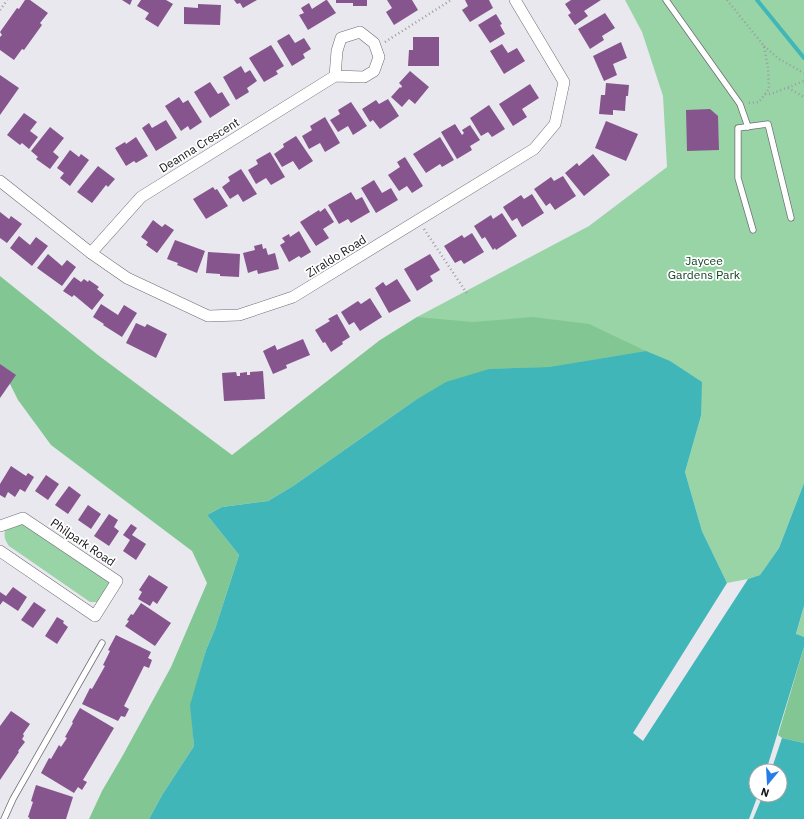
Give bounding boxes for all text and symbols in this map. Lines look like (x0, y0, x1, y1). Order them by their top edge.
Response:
street label: Deanna Crescent (156, 114, 242, 176)
street label: Ziraldo Road (303, 232, 369, 280)
park label: Jaycee Gardens Park (668, 253, 741, 282)
street label: Philpark Road (48, 515, 118, 569)
north arrow (748, 763, 788, 803)
text: N (759, 785, 771, 800)

